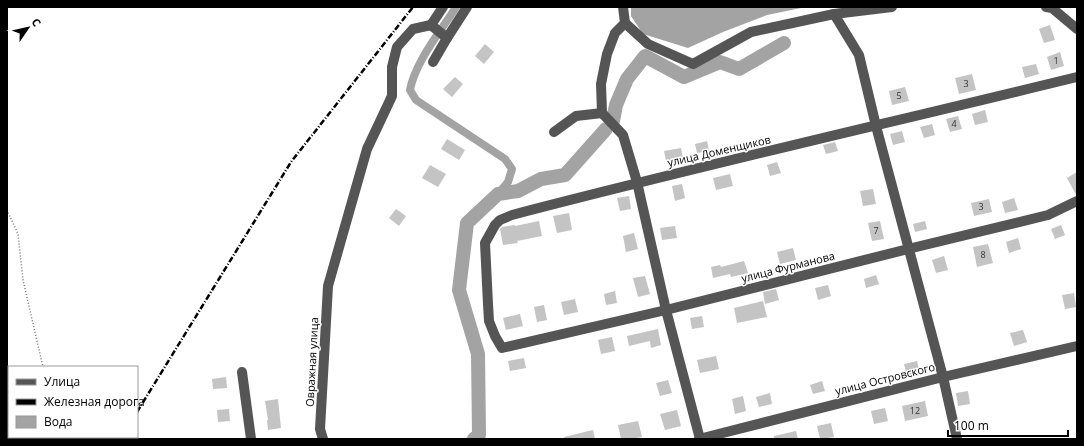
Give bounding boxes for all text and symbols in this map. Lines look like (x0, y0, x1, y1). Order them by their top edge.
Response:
north arrow (8, 8, 48, 48)
text: С (29, 15, 45, 29)
house number: 1 (1053, 54, 1059, 67)
house number: 3 (963, 77, 969, 90)
house number: 5 (896, 89, 902, 102)
house number: 4 (951, 117, 957, 130)
street label: улица Доменщиков (666, 131, 772, 170)
house number: 3 (978, 200, 984, 213)
house number: 7 (873, 224, 879, 237)
street label: улица Фурманова (740, 248, 836, 285)
house number: 8 (980, 248, 986, 261)
street label: Овражная улица (302, 317, 321, 407)
street label: улица Островского (833, 359, 937, 398)
legend (8, 366, 138, 438)
text: Улица (44, 373, 80, 390)
text: Железная дорога (44, 393, 145, 410)
house number: 12 (910, 404, 920, 417)
scale bar (948, 412, 1068, 438)
text: Вода (44, 413, 73, 430)
text: 100 m (954, 417, 989, 434)

